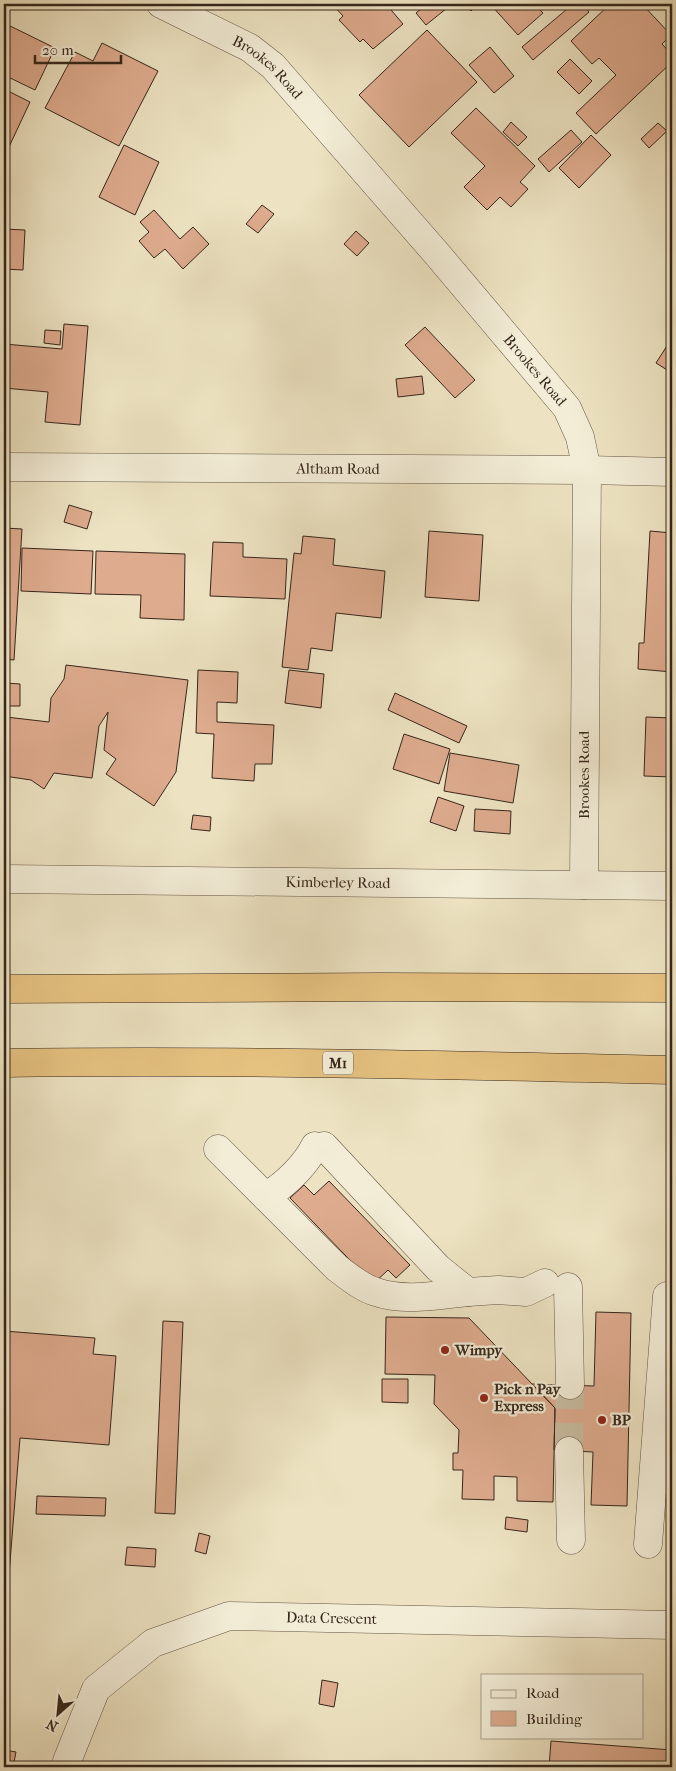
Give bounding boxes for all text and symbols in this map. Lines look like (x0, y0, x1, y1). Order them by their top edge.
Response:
scale bar (35, 32, 121, 64)
street label: Brookes Road (229, 32, 307, 103)
text: 20 m (42, 41, 74, 59)
street label: Brookes Road (500, 331, 571, 410)
street label: Altham Road (295, 459, 381, 478)
street label: Brookes Road (575, 730, 593, 819)
street label: Kimberley Road (285, 873, 391, 892)
road number: M1 (323, 1052, 353, 1074)
place label: Wimpy (454, 1341, 503, 1359)
marker: Wimpy (439, 1344, 451, 1356)
place label: Pick n Pay Express (494, 1380, 561, 1415)
marker: Pick n Pay Express (478, 1392, 490, 1404)
place label: BP (612, 1411, 631, 1429)
marker: BP (596, 1414, 608, 1426)
street label: Data Crescent (286, 1608, 378, 1628)
legend (481, 1674, 644, 1738)
text: Road (526, 1684, 560, 1702)
north arrow (32, 1688, 82, 1738)
text: Building (526, 1710, 583, 1728)
text: N (43, 1715, 61, 1735)

